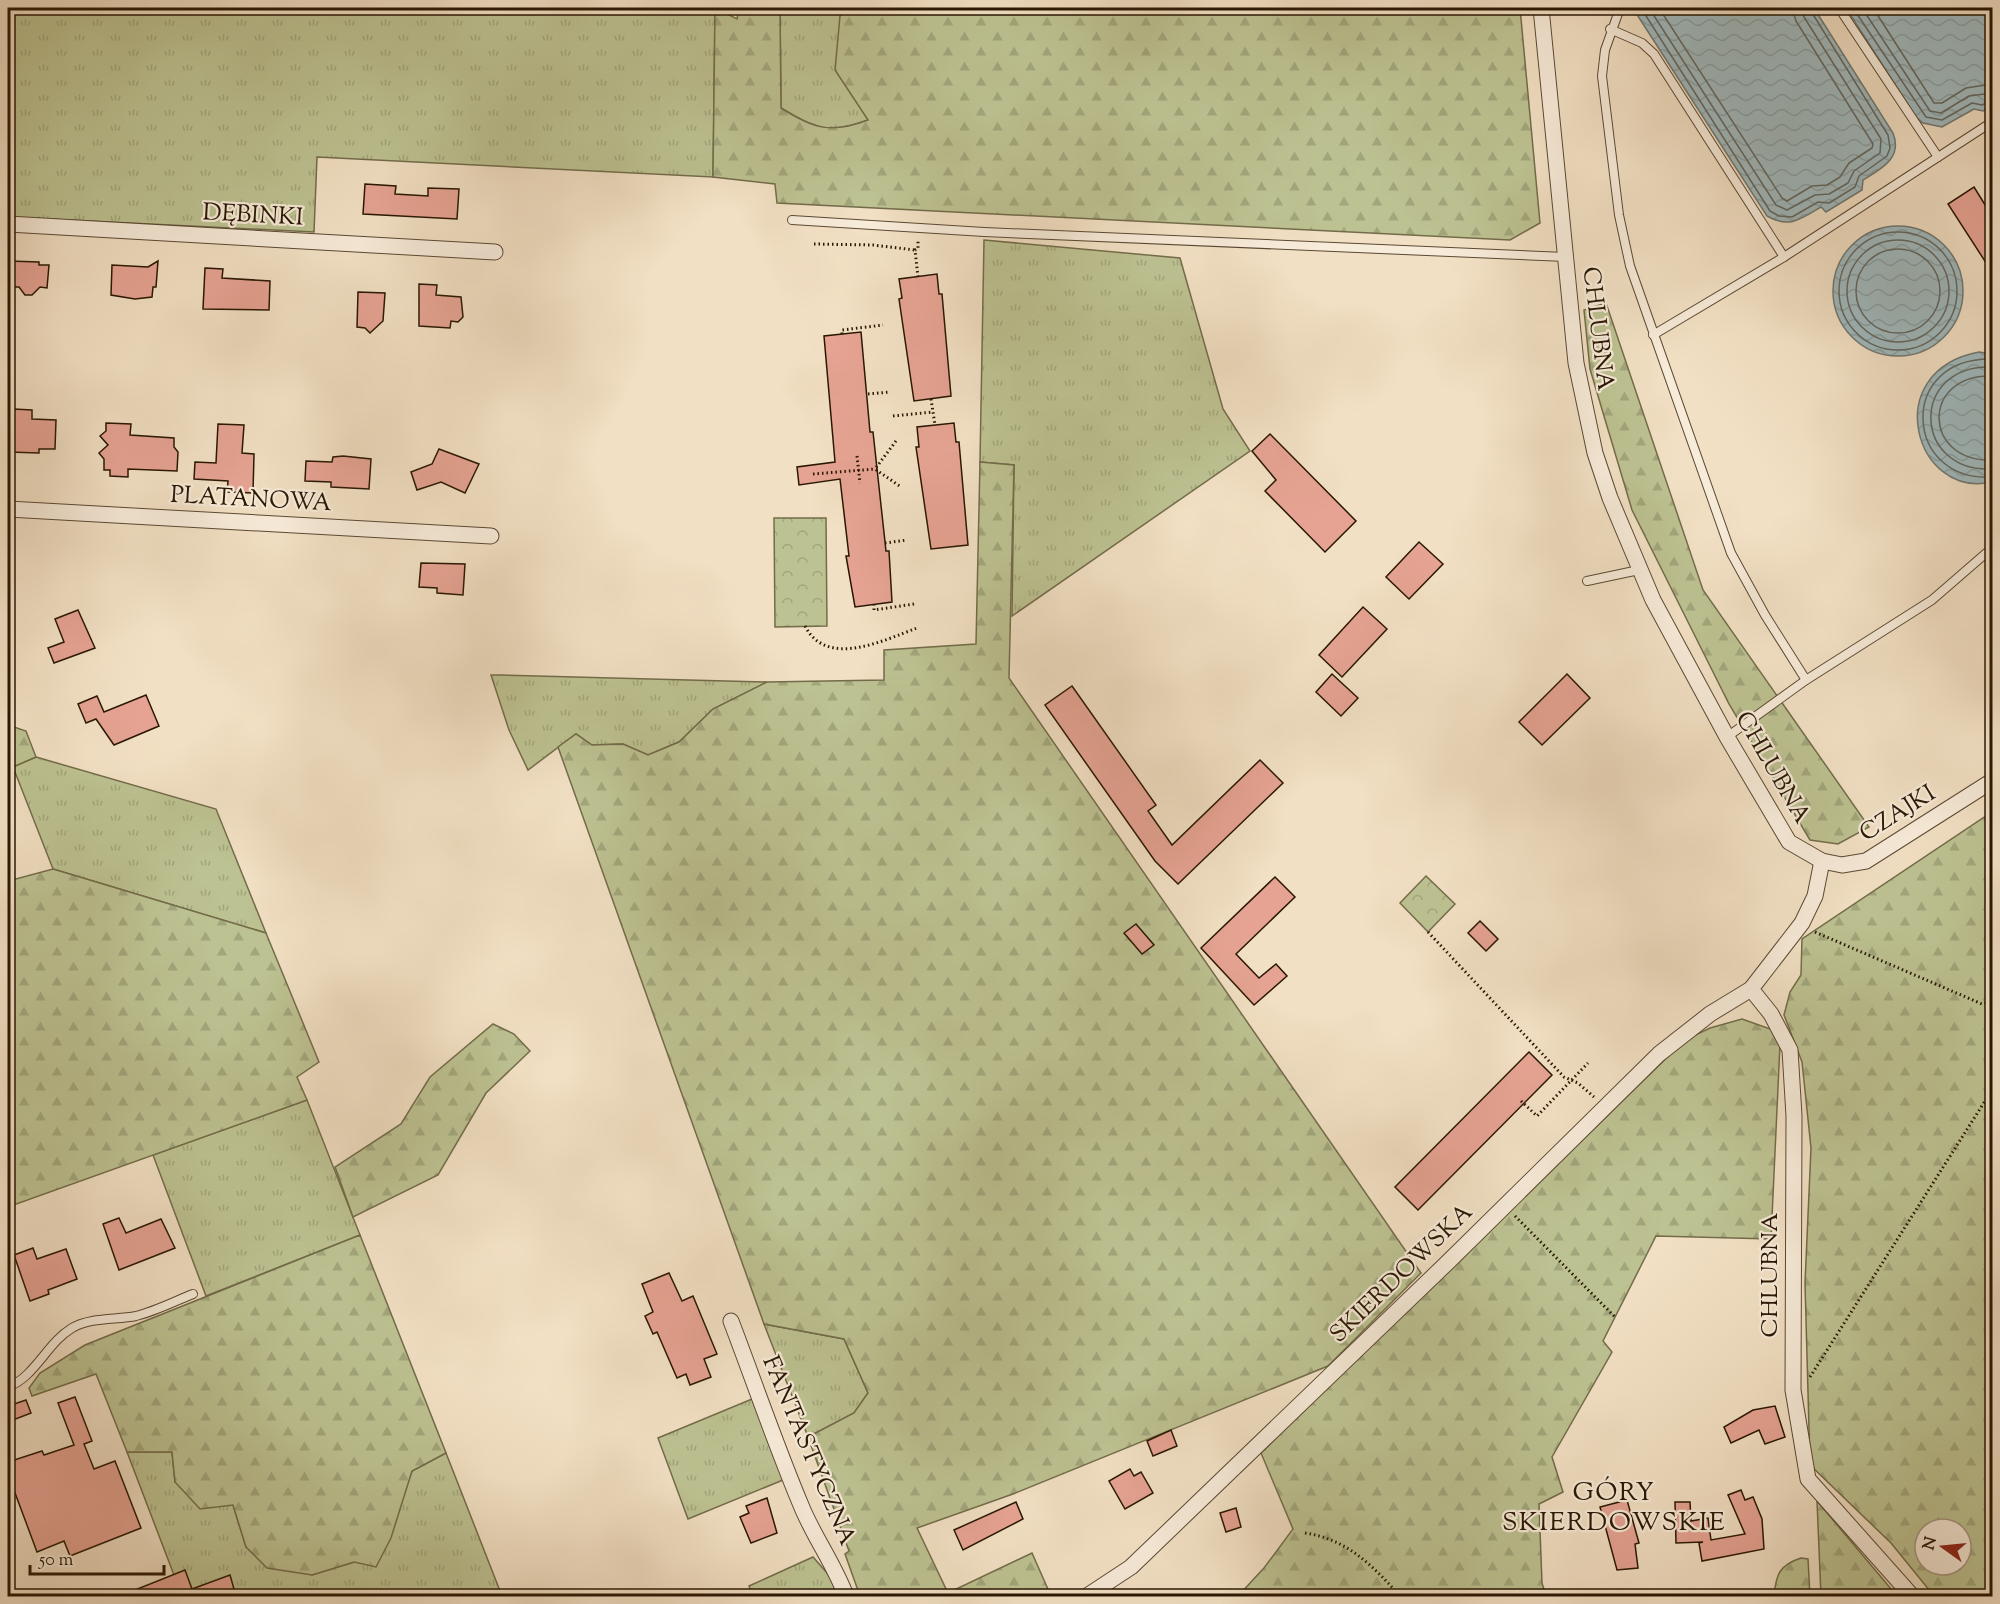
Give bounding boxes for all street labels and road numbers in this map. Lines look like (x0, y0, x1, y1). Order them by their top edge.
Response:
street label: DĘBINKI (202, 196, 304, 236)
street label: CHLUBNA (1573, 265, 1622, 393)
street label: PLATANOWA (169, 479, 333, 521)
street label: CHLUBNA (1726, 705, 1818, 831)
street label: CZAJKI (1853, 777, 1943, 851)
street label: SKIERDOWSKA (1323, 1196, 1482, 1351)
street label: CHLUBNA (1754, 1212, 1788, 1337)
street label: FANTASTYCZNA (753, 1351, 864, 1552)

